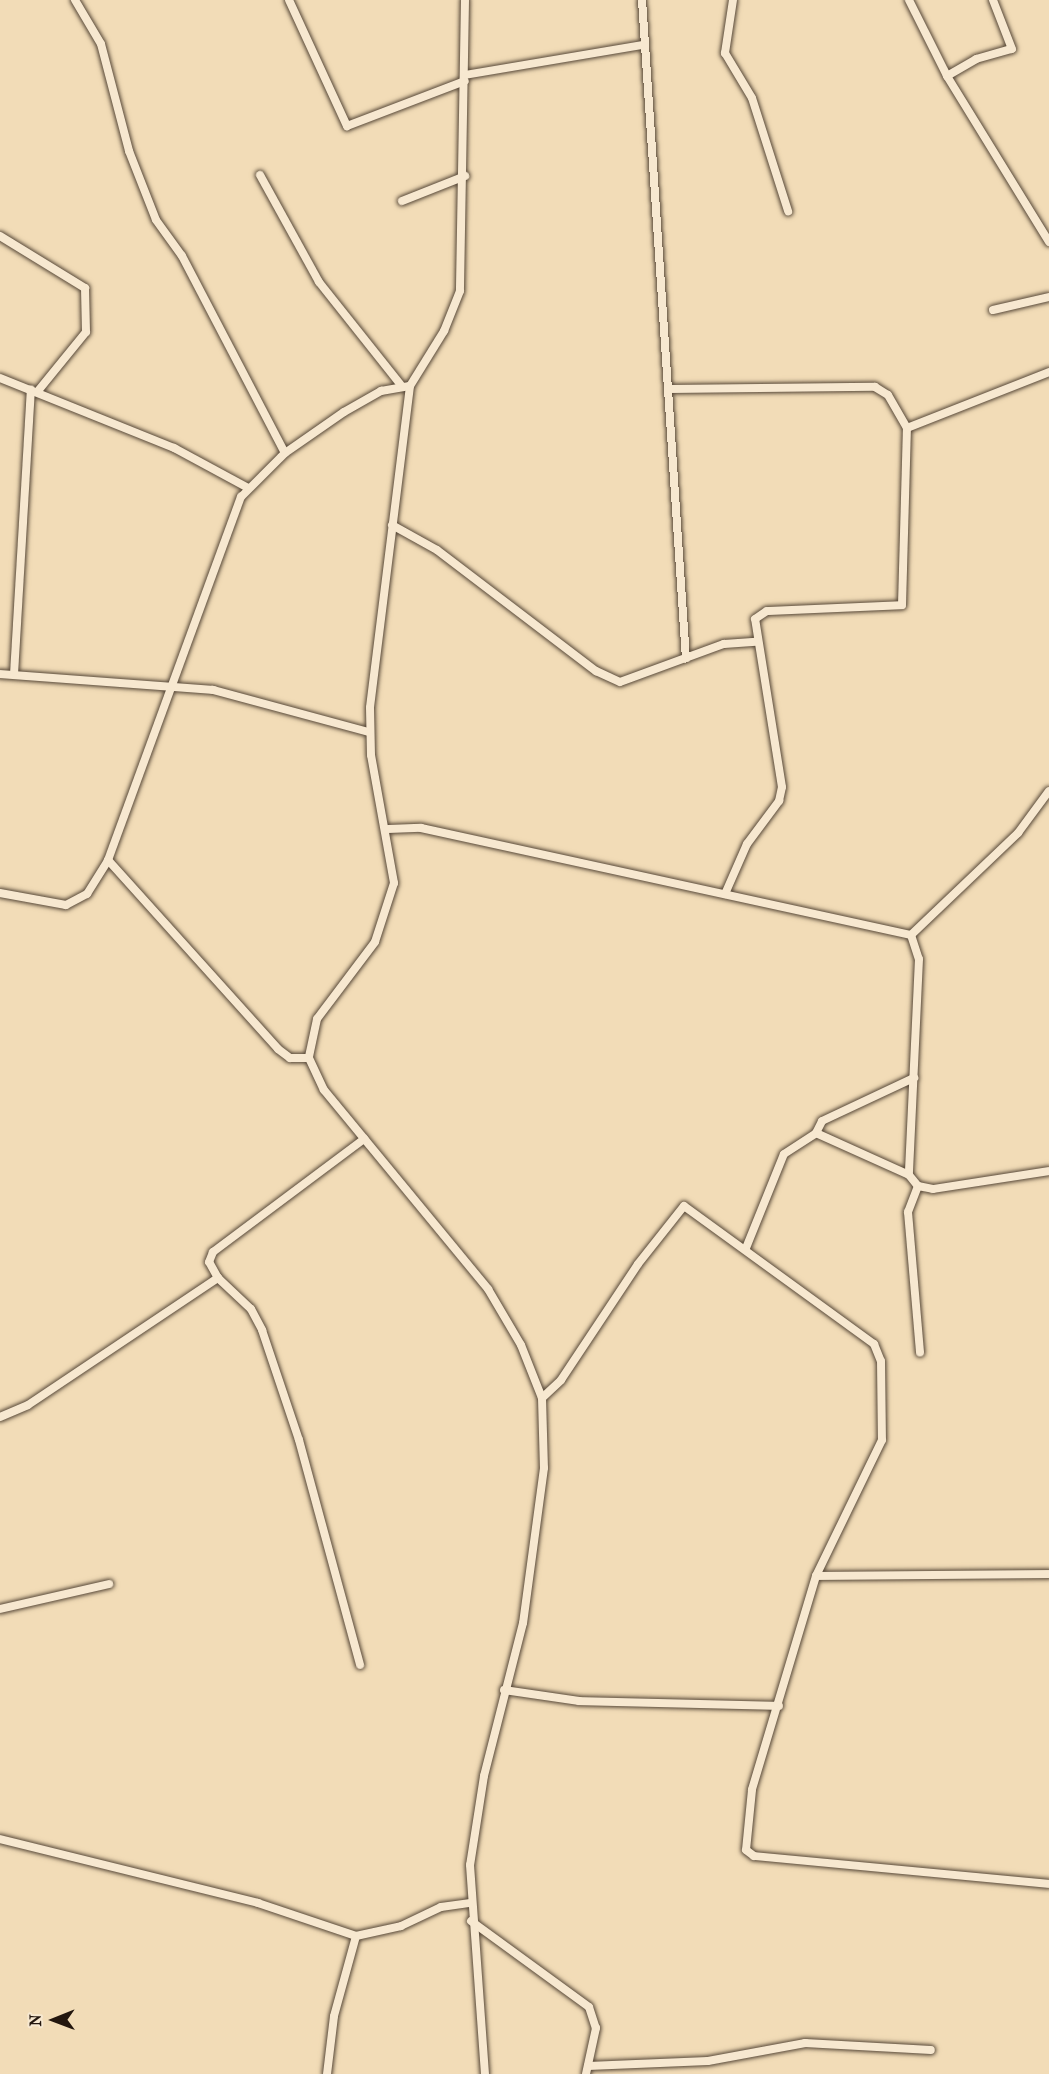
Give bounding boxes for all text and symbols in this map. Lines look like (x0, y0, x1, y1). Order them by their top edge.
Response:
north arrow (24, 1990, 84, 2050)
text: N (26, 2014, 45, 2027)

